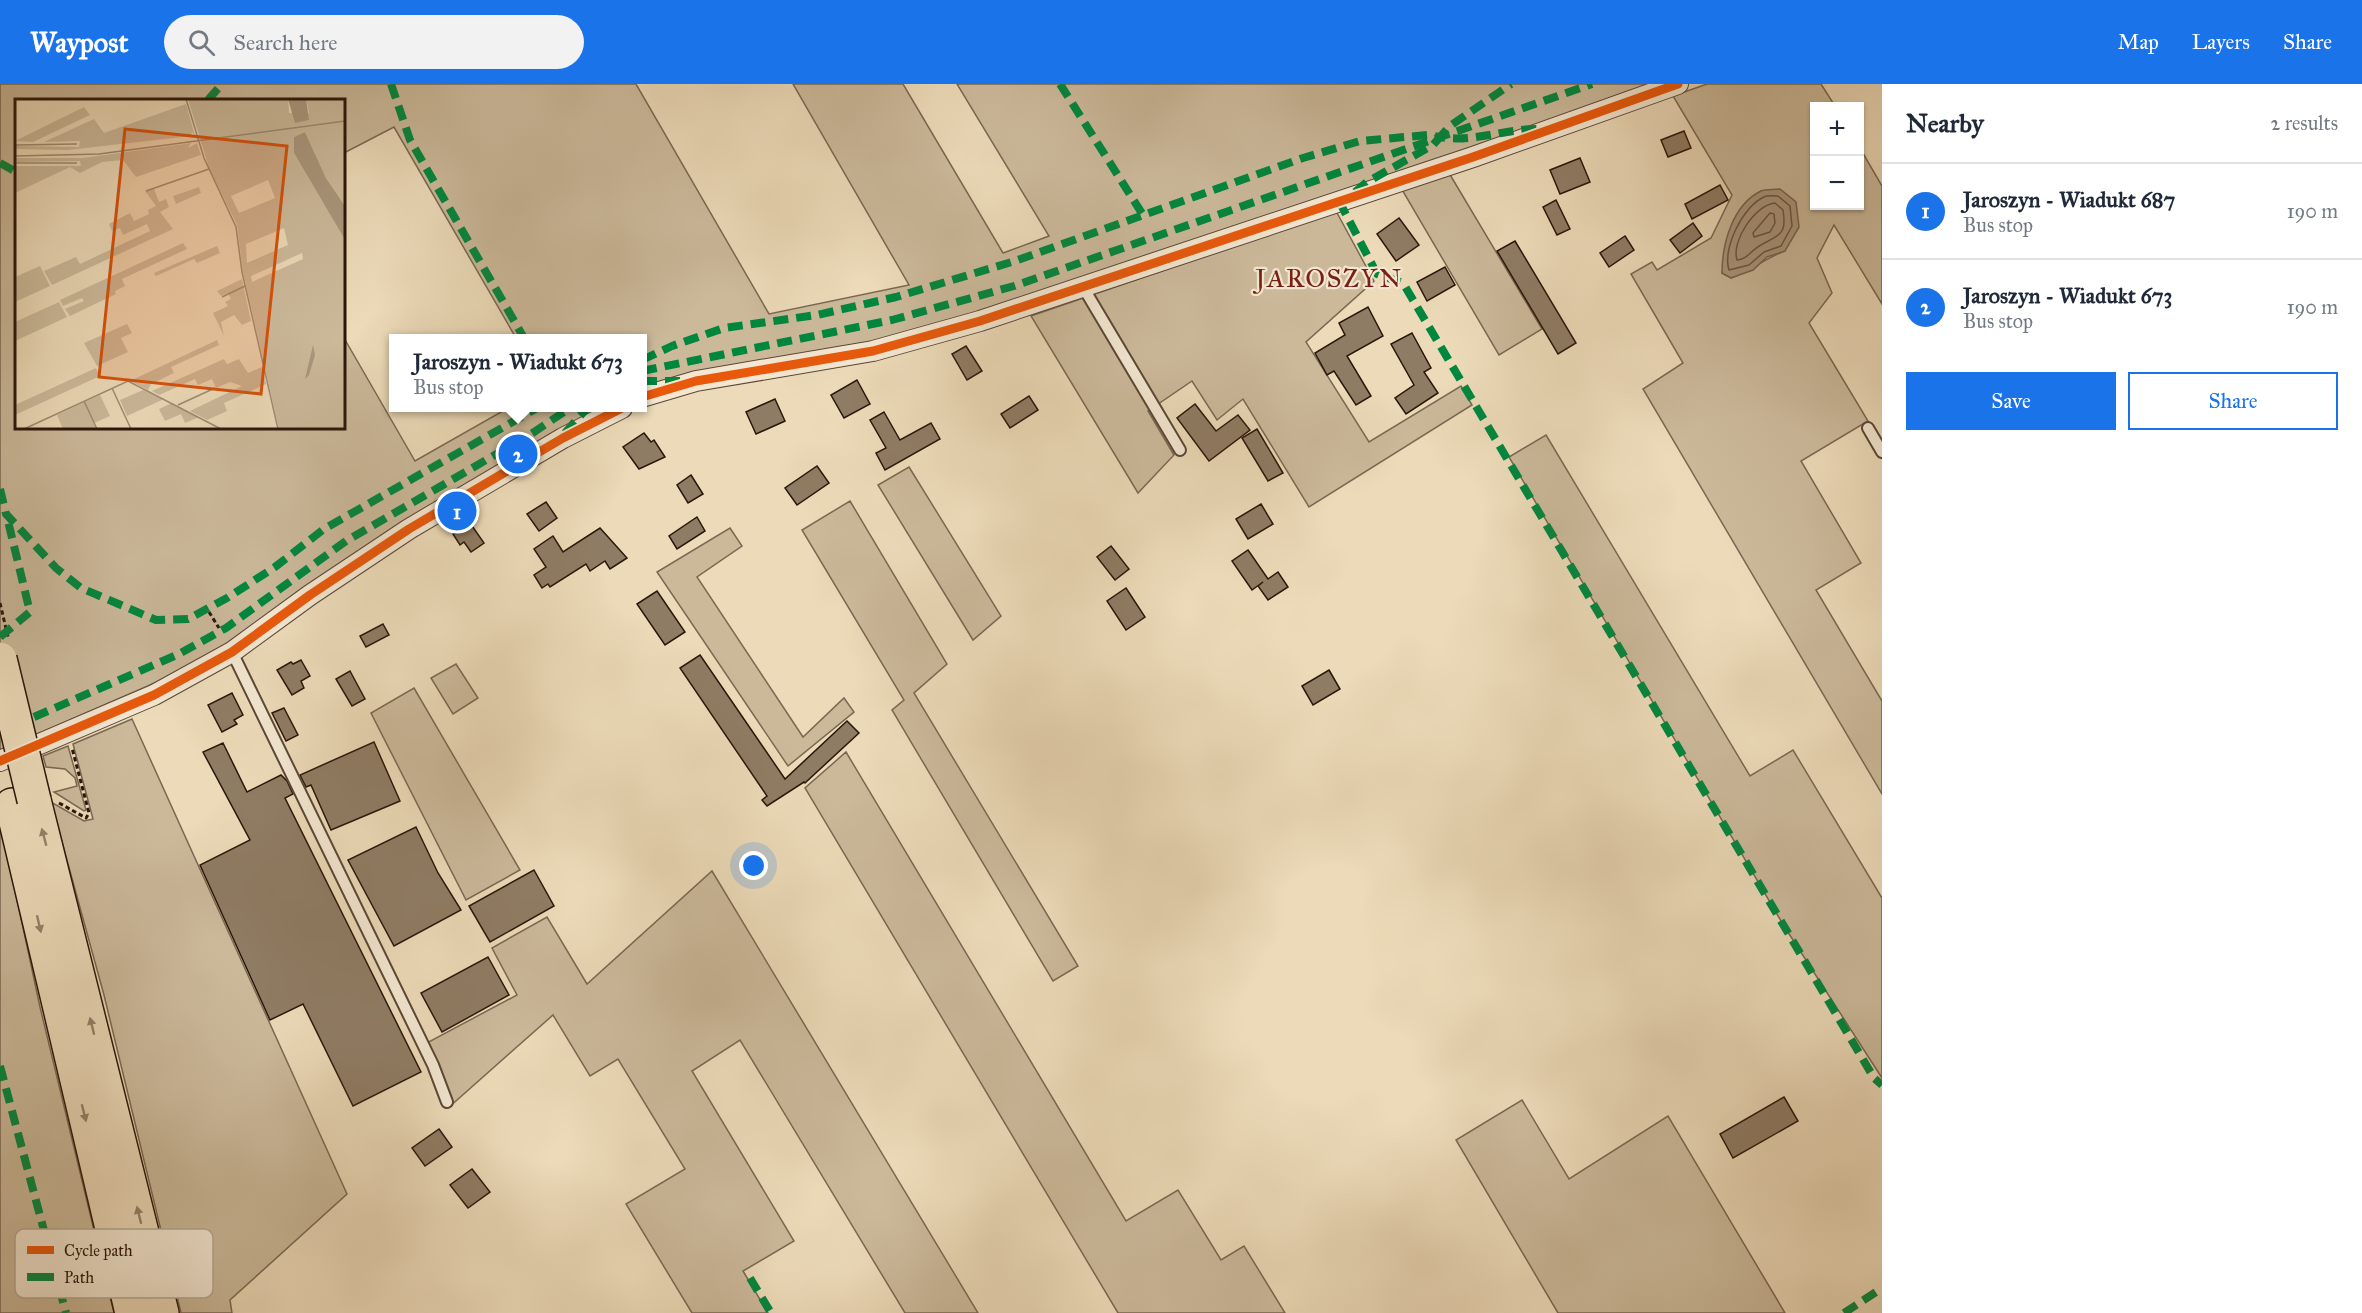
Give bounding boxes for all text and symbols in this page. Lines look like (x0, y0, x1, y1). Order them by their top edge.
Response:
search box (164, 15, 584, 69)
text: Waypost (30, 25, 128, 60)
icon: search (185, 26, 218, 59)
text: Search here (233, 29, 337, 56)
text: Map (2118, 29, 2159, 55)
text: Layers (2192, 29, 2250, 55)
text: Share (2283, 29, 2332, 55)
inset map (15, 99, 345, 429)
map controls (1810, 102, 1864, 210)
button: + (1810, 102, 1864, 156)
text: Nearby (1906, 107, 1984, 139)
text: 2 results (2270, 111, 2338, 135)
button: − (1810, 156, 1864, 210)
text: Jaroszyn - Wiadukt 687 (1963, 186, 2175, 213)
text: 1 (1922, 199, 1929, 223)
text: 190 m (2287, 199, 2338, 223)
text: Bus stop (1963, 213, 2033, 237)
district label: JAROSZYN (1252, 262, 1403, 294)
text: Jaroszyn - Wiadukt 673 (1963, 282, 2172, 309)
text: 2 (1921, 295, 1930, 319)
text: 190 m (2287, 295, 2338, 319)
text: Bus stop (1963, 309, 2033, 333)
popup (389, 334, 647, 412)
text: Jaroszyn - Wiadukt 673 (413, 348, 623, 375)
button: Save (1906, 372, 2116, 430)
button: Share (2128, 372, 2338, 430)
text: Bus stop (413, 375, 483, 399)
pin: 2 (498, 432, 538, 476)
pin: 1 (438, 488, 476, 534)
one-way arrow (38, 828, 48, 846)
your location (739, 851, 768, 880)
one-way arrow (35, 914, 45, 933)
one-way arrow (87, 1017, 97, 1035)
one-way arrow (79, 1104, 89, 1123)
one-way arrow (133, 1206, 143, 1225)
legend (15, 1229, 213, 1298)
text: Cycle path (64, 1241, 133, 1260)
text: Path (64, 1268, 94, 1287)

